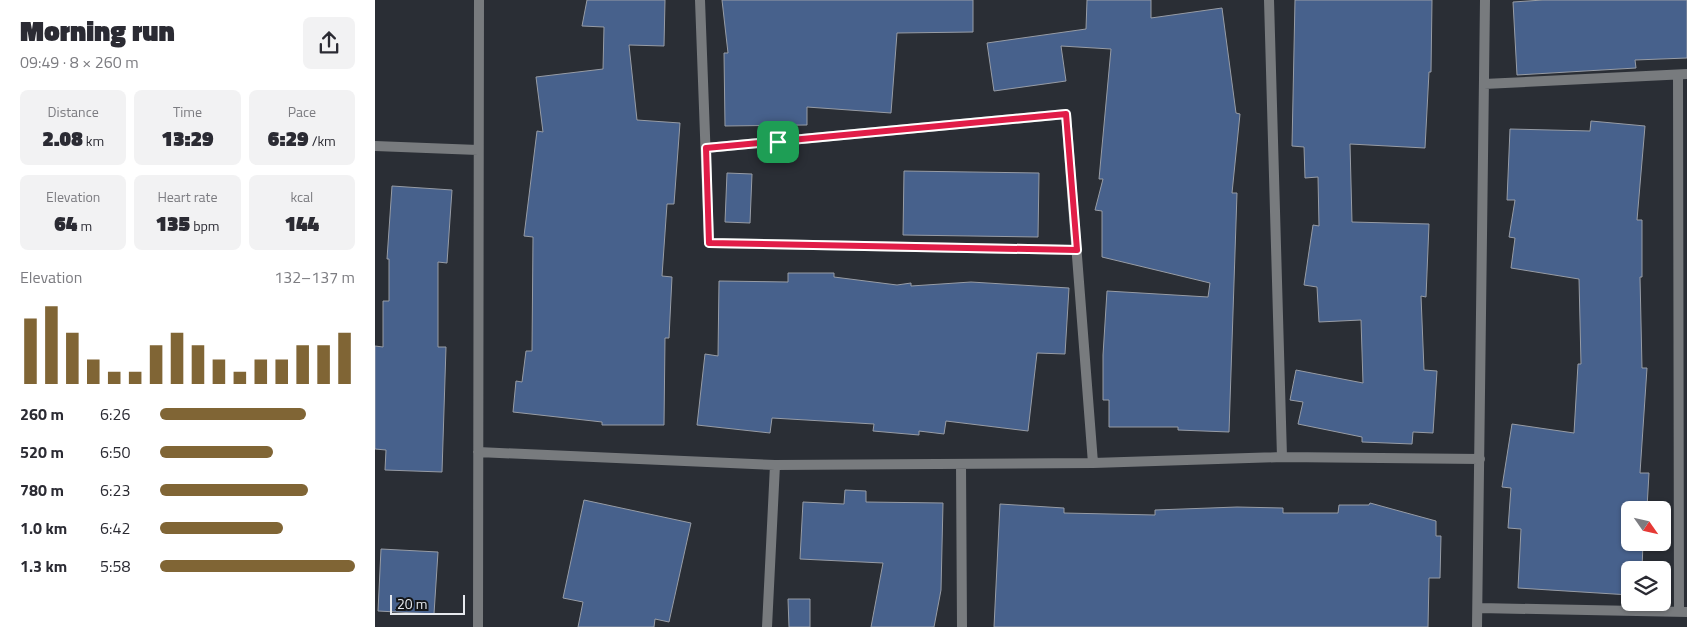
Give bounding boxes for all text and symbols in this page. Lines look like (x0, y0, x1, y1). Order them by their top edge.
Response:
text: Morning run (20, 9, 175, 52)
button: share (303, 17, 355, 69)
text: 09:49 · 8 × 260 m (20, 50, 139, 74)
text: Distance (48, 101, 99, 122)
text: Time (173, 101, 202, 122)
text: Pace (288, 101, 316, 122)
pin (757, 121, 799, 163)
text: 2.08 (42, 122, 83, 154)
text: 13:29 (161, 122, 214, 154)
text: 6:29 (268, 122, 309, 154)
icon: arrive (764, 128, 792, 156)
text: km (83, 130, 104, 151)
text: /km (309, 130, 336, 151)
text: Elevation (46, 186, 100, 207)
text: Heart rate (157, 186, 218, 207)
text: kcal (290, 186, 313, 207)
text: 64 (54, 207, 77, 239)
text: 135 (155, 207, 190, 239)
text: 144 (285, 207, 319, 239)
text: m (77, 215, 92, 236)
text: bpm (190, 215, 220, 236)
text: Elevation (20, 265, 82, 289)
text: 132–137 m (274, 265, 355, 289)
text: 260 m (20, 402, 64, 426)
text: 6:26 (100, 402, 130, 426)
text: 520 m (20, 440, 64, 464)
text: 6:50 (100, 440, 130, 464)
text: 780 m (20, 478, 64, 502)
text: 6:23 (100, 478, 130, 502)
north arrow (1621, 501, 1671, 551)
map controls (1621, 501, 1671, 611)
text: 1.0 km (20, 516, 67, 540)
text: 6:42 (100, 516, 130, 540)
text: 1.3 km (20, 554, 67, 578)
text: 5:58 (100, 554, 130, 578)
button: layers (1621, 561, 1671, 611)
scale bar (390, 592, 465, 615)
text: 20 m (397, 593, 427, 614)

